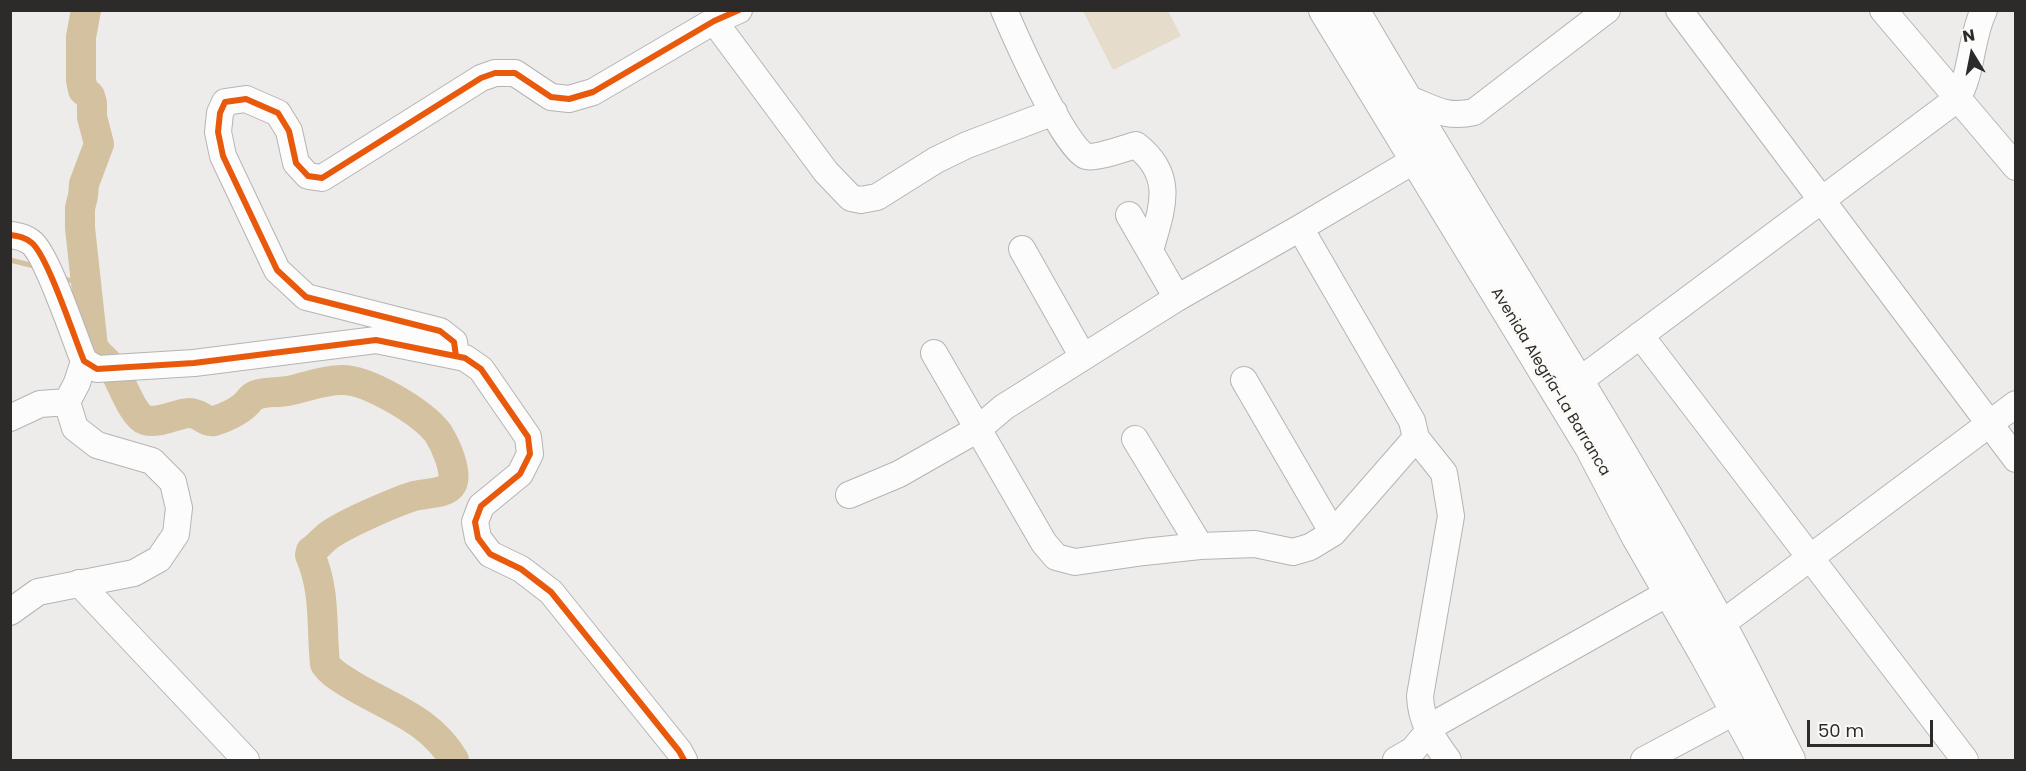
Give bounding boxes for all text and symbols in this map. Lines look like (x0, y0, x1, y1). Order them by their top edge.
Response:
text: N (1961, 23, 1977, 48)
north arrow (1942, 24, 2002, 84)
street label: Avenida Alegría-La Barranca (1487, 285, 1613, 479)
scale bar (1810, 708, 1936, 746)
text: 50 m (1818, 718, 1864, 743)

